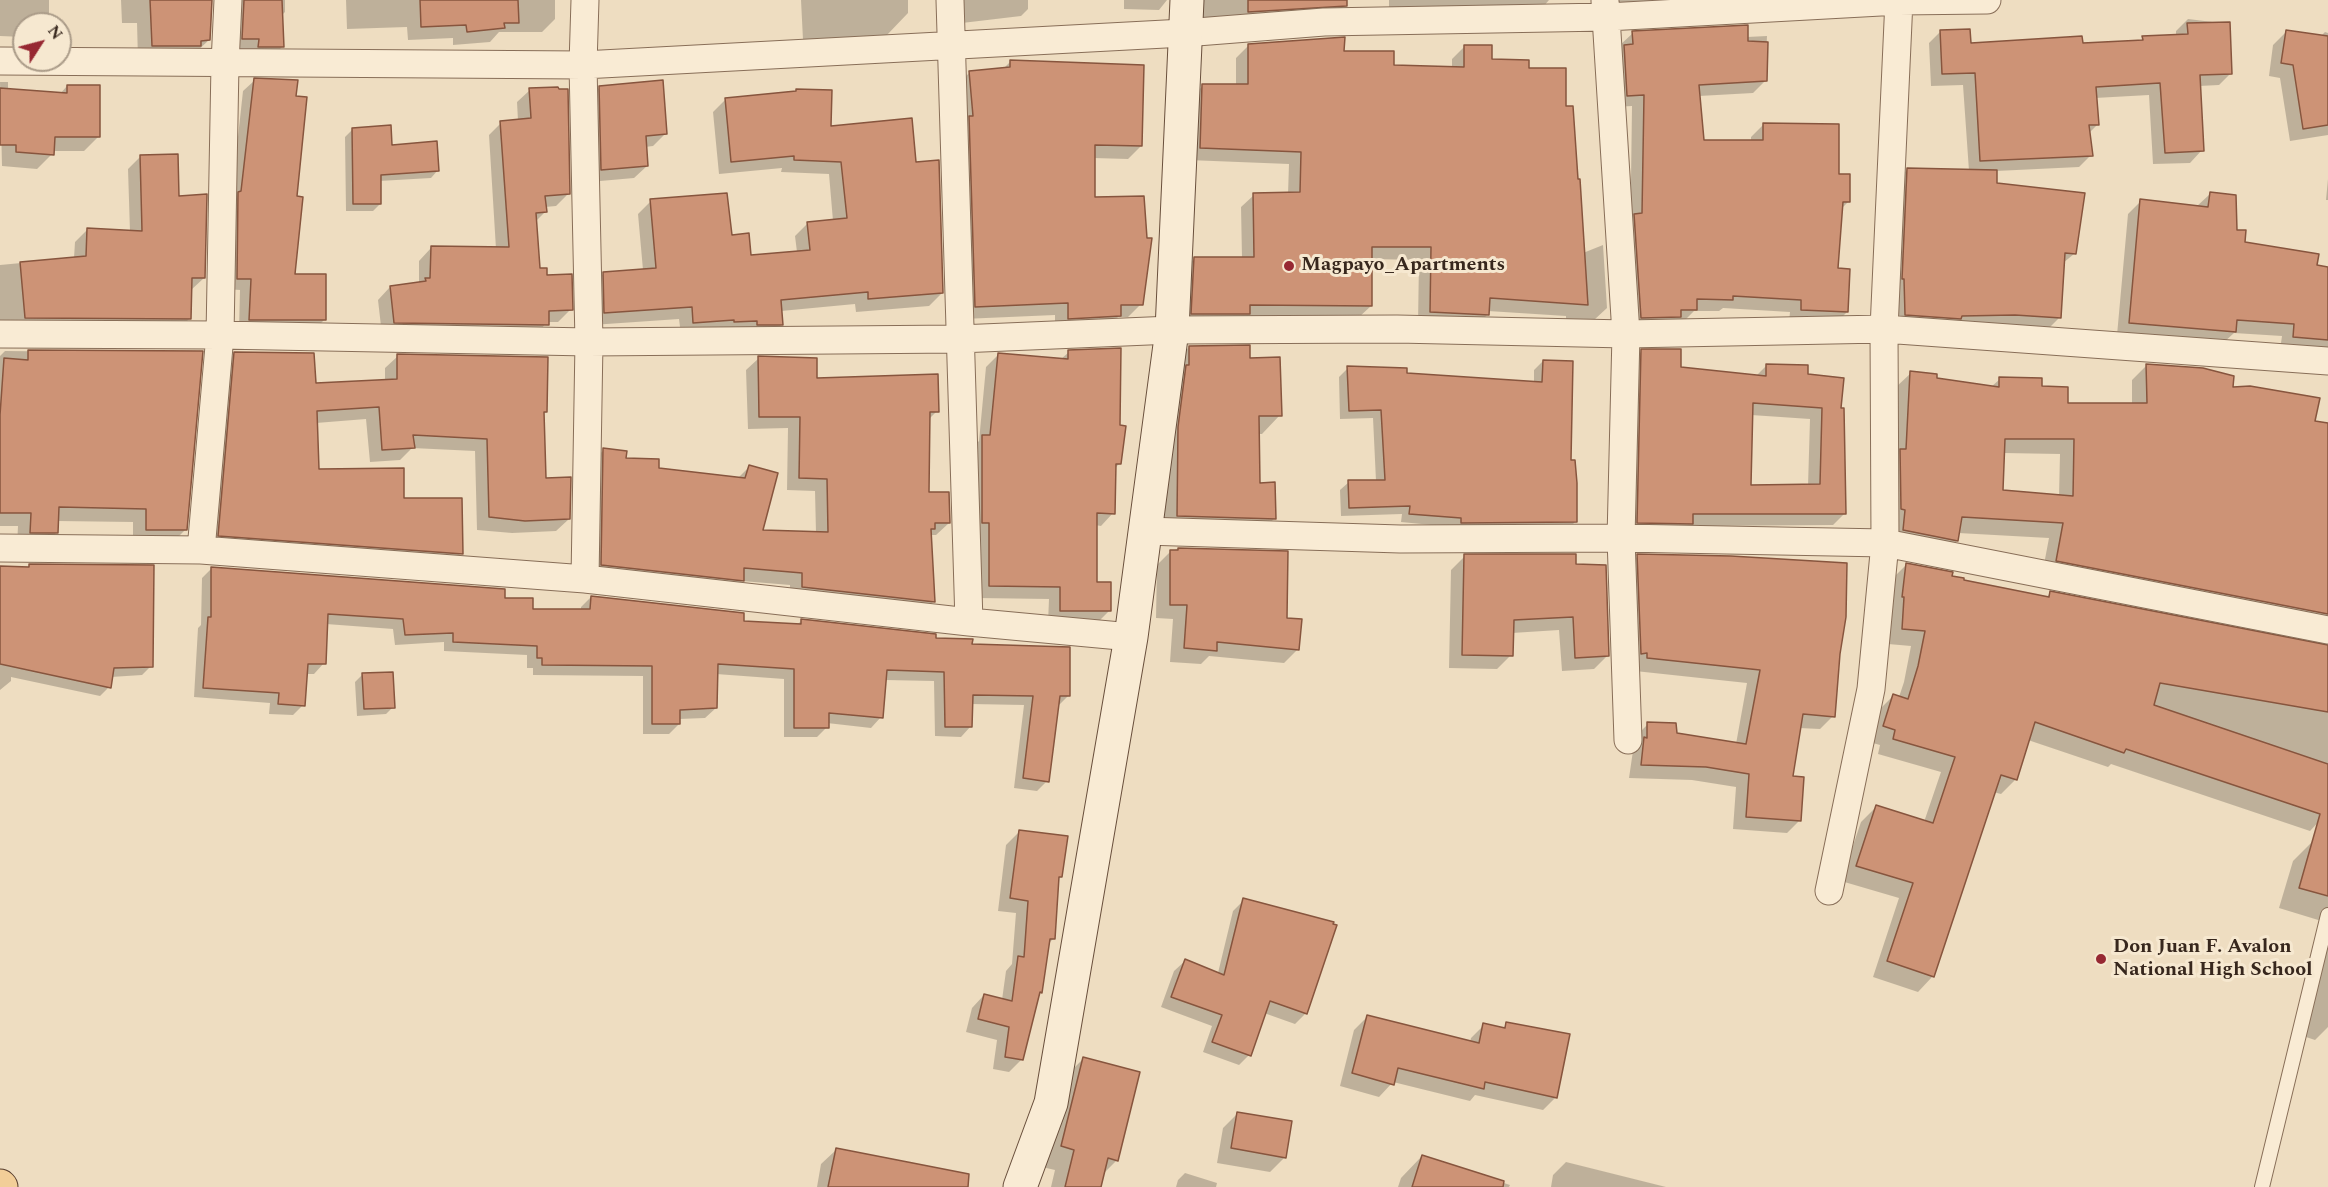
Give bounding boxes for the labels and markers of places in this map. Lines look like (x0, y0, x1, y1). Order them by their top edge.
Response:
place label: Magpayo_Apartments (1301, 254, 1505, 278)
marker: Magpayo_Apartments (1282, 259, 1296, 273)
place label: Don Juan F. Avalon National High School (2113, 936, 2313, 983)
marker: Don Juan F. Avalon National High School (2094, 952, 2108, 966)

